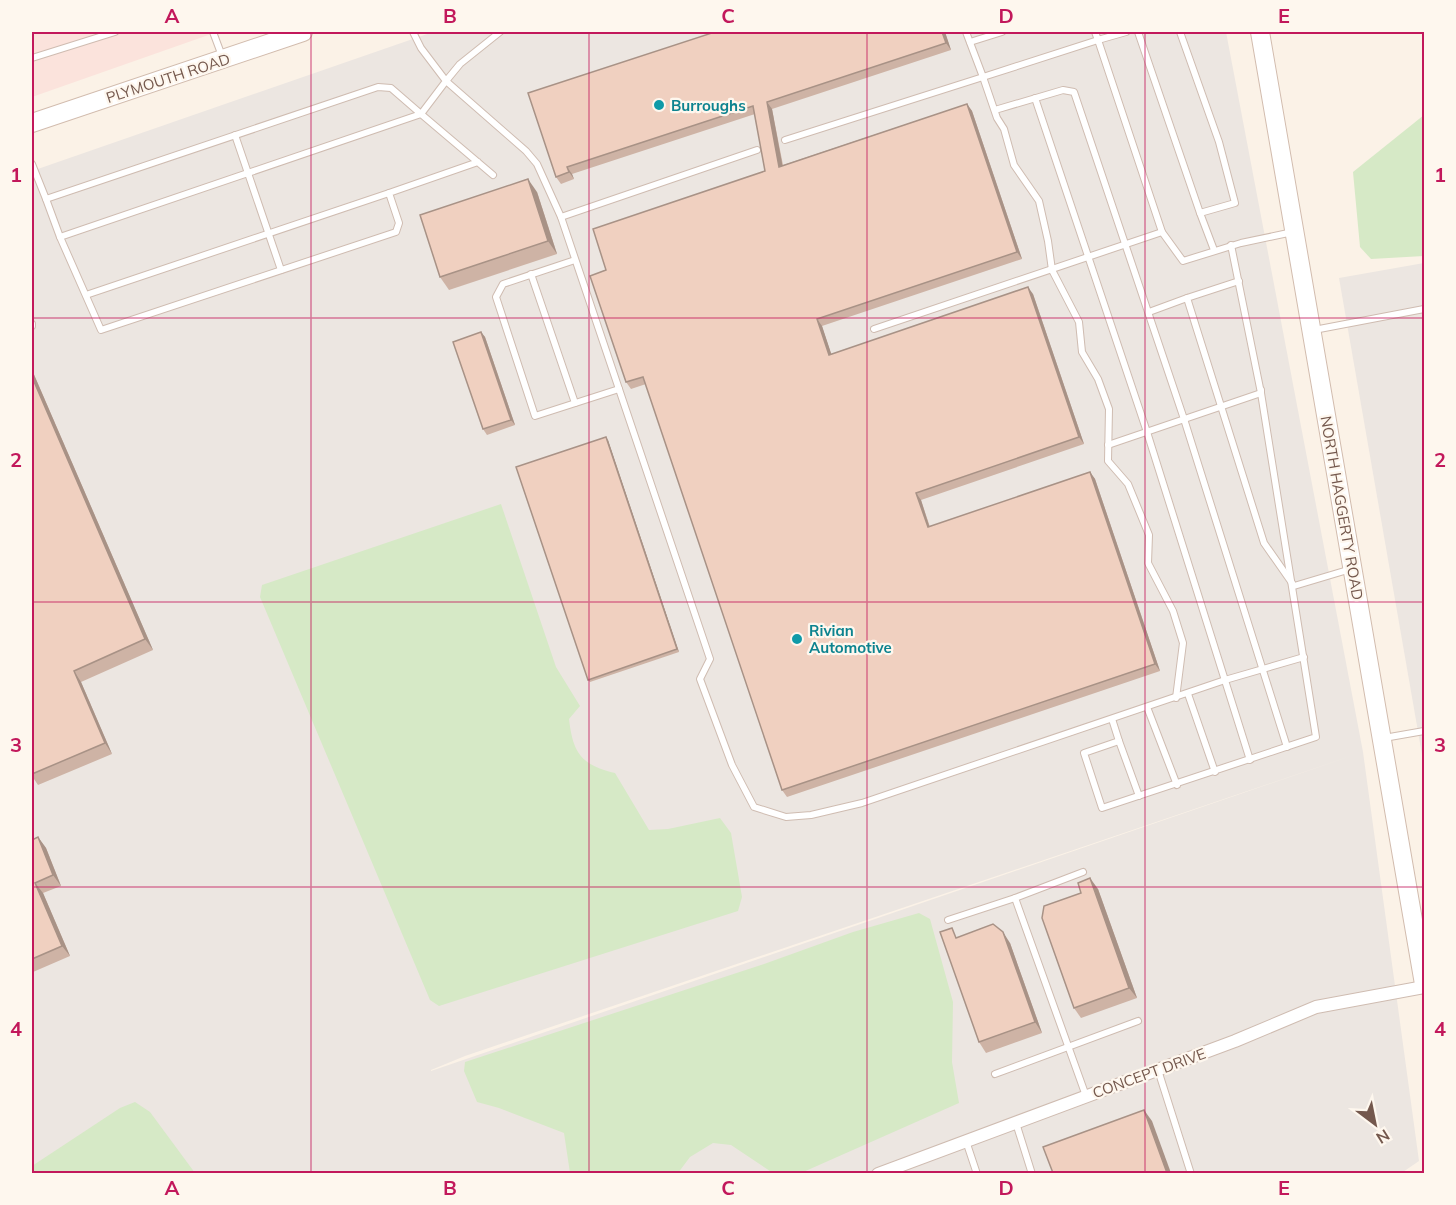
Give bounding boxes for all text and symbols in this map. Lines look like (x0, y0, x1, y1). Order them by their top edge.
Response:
text: A (165, 3, 180, 28)
text: B (443, 3, 457, 28)
text: C (721, 3, 735, 28)
text: D (998, 3, 1014, 28)
text: E (1278, 3, 1290, 28)
street label: PLYMOUTH ROAD (104, 49, 232, 107)
place label: Burroughs (671, 96, 746, 115)
marker: Burroughs (652, 98, 666, 112)
text: 1 (10, 162, 22, 187)
text: 1 (1434, 162, 1446, 187)
street label: NORTH HAGGERTY ROAD (1316, 414, 1368, 602)
text: 2 (10, 447, 22, 472)
text: 2 (1434, 447, 1446, 472)
place label: Rivian Automotive (809, 621, 892, 657)
marker: Rivian Automotive (790, 632, 804, 646)
text: 3 (10, 732, 22, 757)
text: 3 (1434, 732, 1446, 757)
text: 4 (10, 1016, 22, 1041)
text: 4 (1434, 1016, 1446, 1041)
street label: CONCEPT DRIVE (1090, 1044, 1208, 1102)
north arrow (1345, 1094, 1405, 1154)
text: N (1373, 1125, 1393, 1148)
text: A (165, 1175, 180, 1200)
text: B (443, 1175, 457, 1200)
text: C (721, 1175, 735, 1200)
text: D (998, 1175, 1014, 1200)
text: E (1278, 1175, 1290, 1200)

